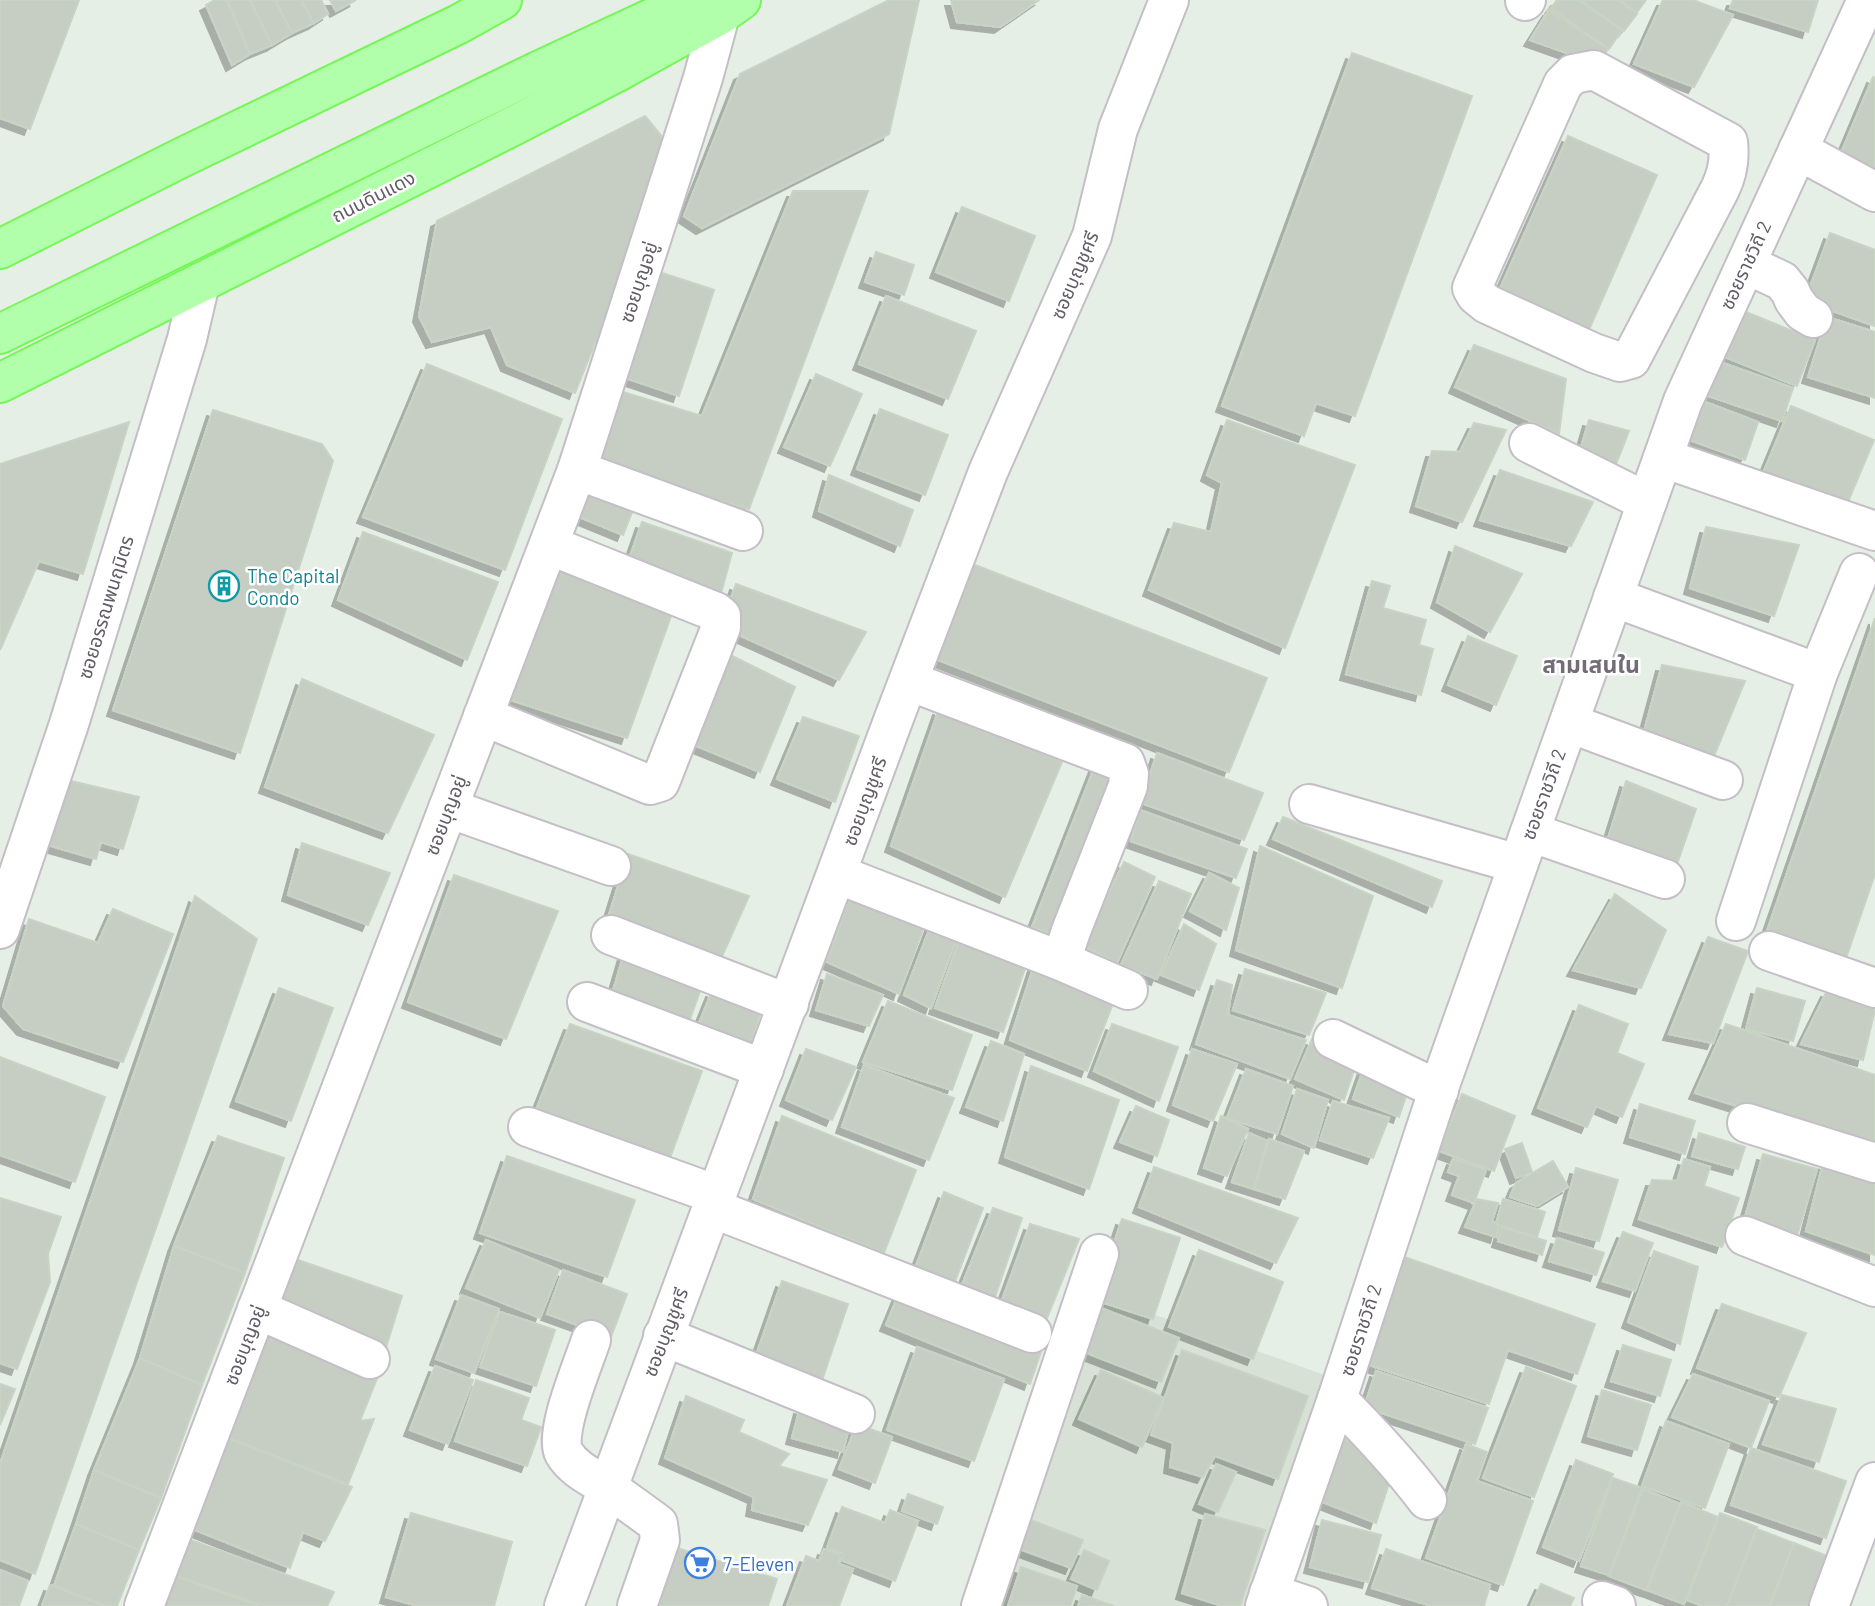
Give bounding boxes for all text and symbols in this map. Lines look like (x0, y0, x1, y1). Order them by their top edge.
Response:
street label: ถนนดินแดง (327, 165, 419, 227)
street label: ซอยราชวิถี 2 (1715, 217, 1775, 313)
street label: ซอยบุญชูศรี (1045, 228, 1105, 323)
street label: ซอยบุญอยู่ (614, 239, 664, 326)
street label: ซอยอรรณพนฤมิตร (72, 532, 138, 682)
place label: The Capital Condo (247, 564, 339, 609)
building icon: The Capital Condo (207, 569, 241, 603)
district label: สามเสนใน (1542, 650, 1640, 678)
street label: ซอยราชวิถี 2 (1516, 745, 1570, 843)
street label: ซอยบุญชูศรี (837, 753, 893, 849)
street label: ซอยบุญอยู่ (419, 772, 473, 859)
street label: ซอยราชวิถี 2 (1334, 1281, 1386, 1379)
street label: ซอยบุญชูศรี (638, 1284, 694, 1380)
street label: ซอยบุญอยู่ (218, 1302, 272, 1389)
supermarket icon: 7-Eleven (683, 1546, 717, 1580)
place label: 7-Eleven (723, 1552, 794, 1575)

